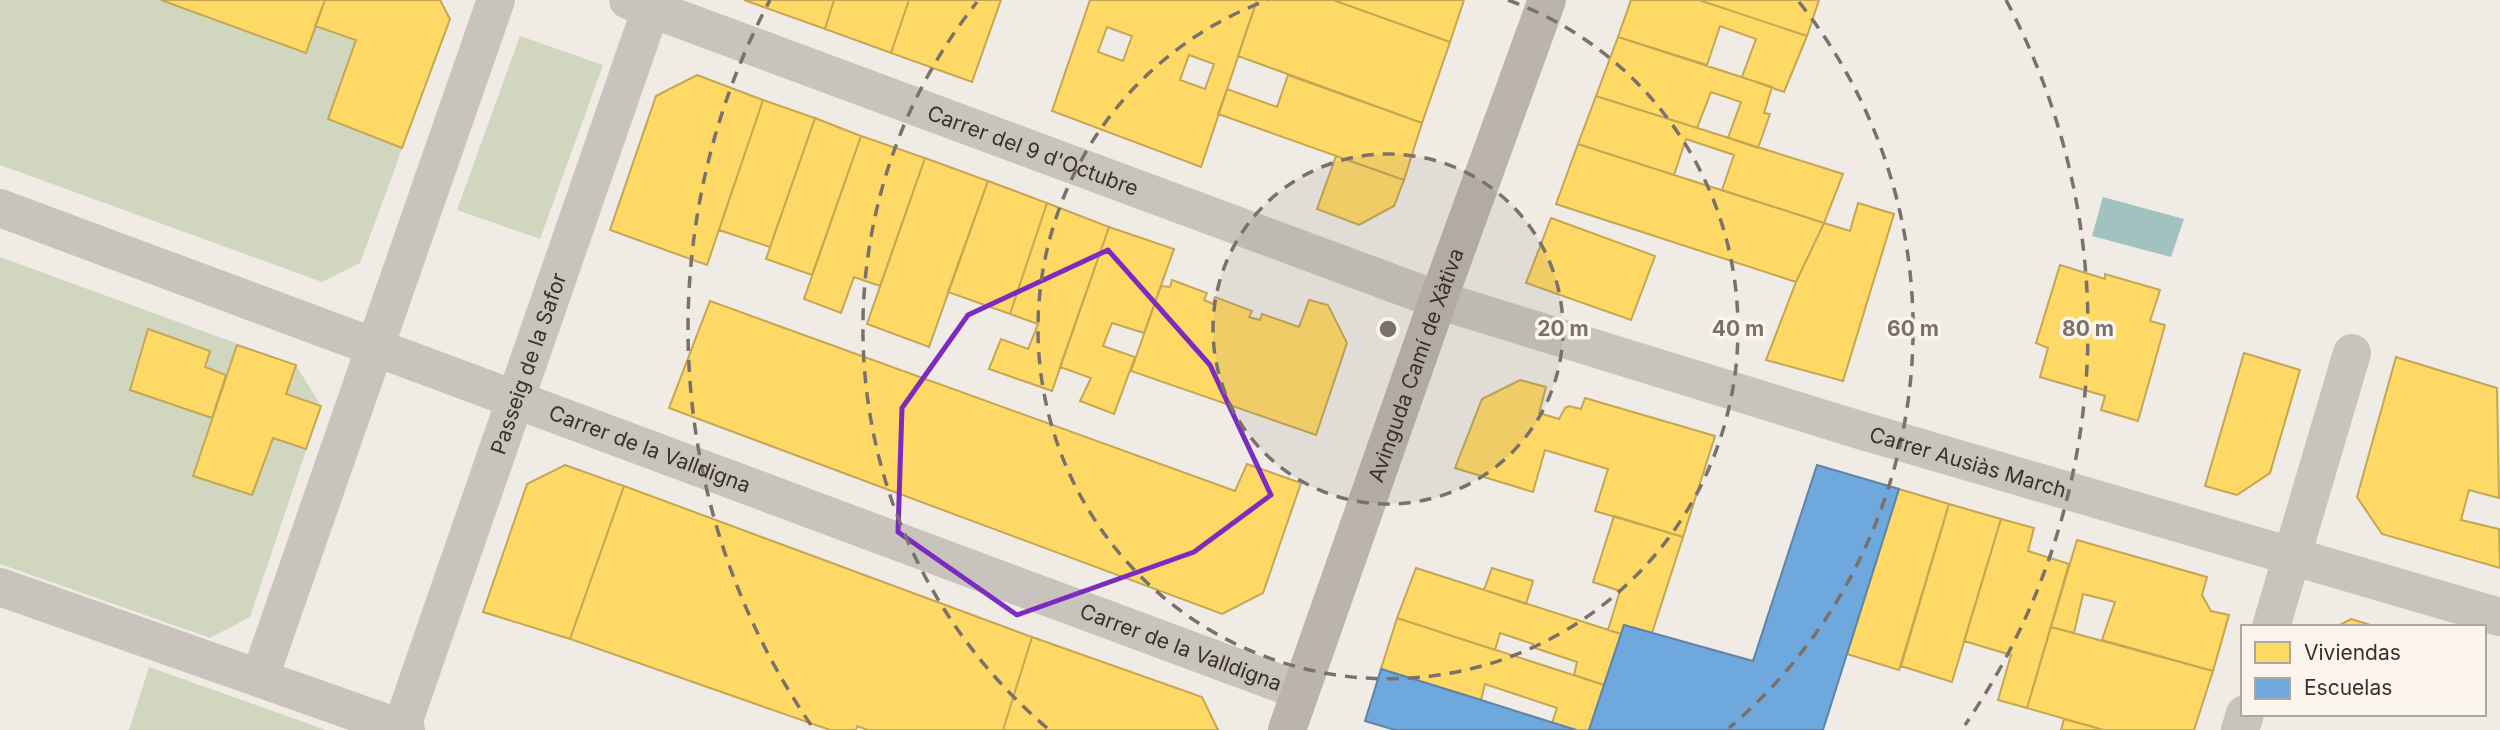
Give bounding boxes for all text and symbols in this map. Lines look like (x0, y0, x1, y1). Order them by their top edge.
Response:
street label: Carrer del 9 d'Octubre (924, 100, 1142, 201)
street label: Avinguda Camí de Xàtiva (1363, 245, 1468, 485)
street label: Passeig de la Safor (485, 269, 571, 457)
text: 20 m (1537, 316, 1589, 341)
text: 40 m (1712, 316, 1764, 341)
text: 60 m (1887, 316, 1939, 341)
text: 80 m (2062, 316, 2114, 341)
centre of rings (1376, 317, 1400, 341)
street label: Carrer de la Valldigna (546, 399, 754, 497)
street label: Carrer Ausiàs March (1867, 421, 2069, 502)
street label: Carrer de la Valldigna (1077, 598, 1285, 696)
legend (2241, 625, 2486, 716)
text: Viviendas (2304, 640, 2401, 665)
text: Escuelas (2304, 675, 2392, 700)

